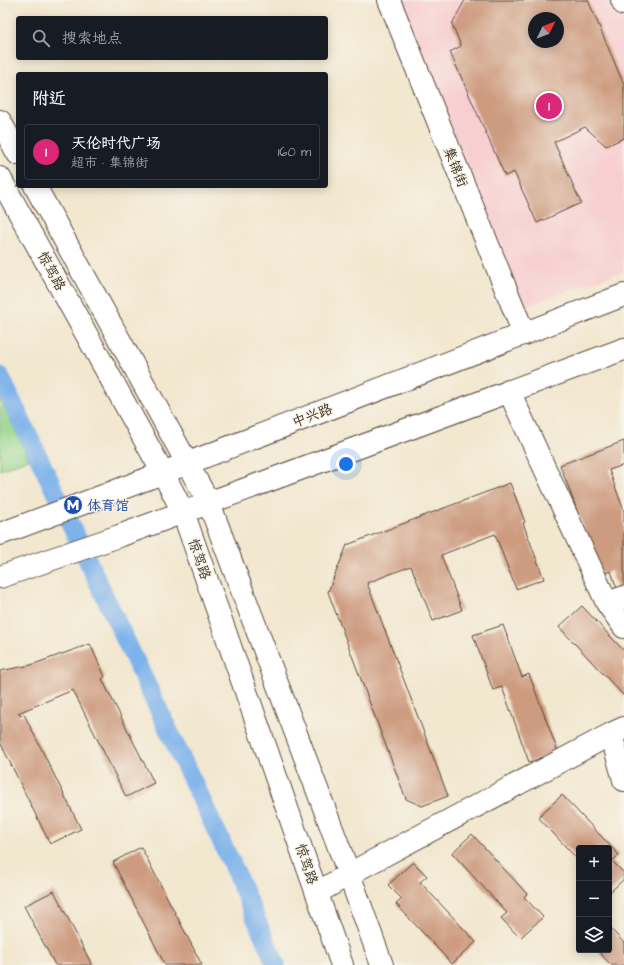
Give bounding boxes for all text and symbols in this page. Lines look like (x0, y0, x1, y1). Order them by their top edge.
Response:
north arrow (528, 12, 564, 48)
search box (16, 16, 328, 60)
icon: search (30, 27, 52, 49)
text: 搜索地点 (62, 28, 122, 49)
text: 附近 (32, 87, 66, 111)
pin: 1 (536, 91, 562, 121)
text: 天伦时代广场 (71, 133, 161, 154)
text: 1 (45, 143, 47, 161)
text: 160 m (278, 143, 311, 161)
street label: 集锦街 (438, 144, 472, 191)
text: 超市 · 集锦街 (71, 154, 148, 172)
street label: 惊驾路 (32, 248, 70, 295)
street label: 中兴路 (289, 399, 336, 433)
your location (336, 454, 356, 474)
metro station icon: 体育馆 (62, 494, 84, 516)
place label: 体育馆 (87, 496, 129, 516)
street label: 惊驾路 (183, 536, 215, 582)
street label: 惊驾路 (290, 841, 322, 887)
map controls (576, 845, 612, 953)
button: + (576, 845, 612, 881)
button: − (576, 881, 612, 917)
button: layers (576, 917, 612, 953)

